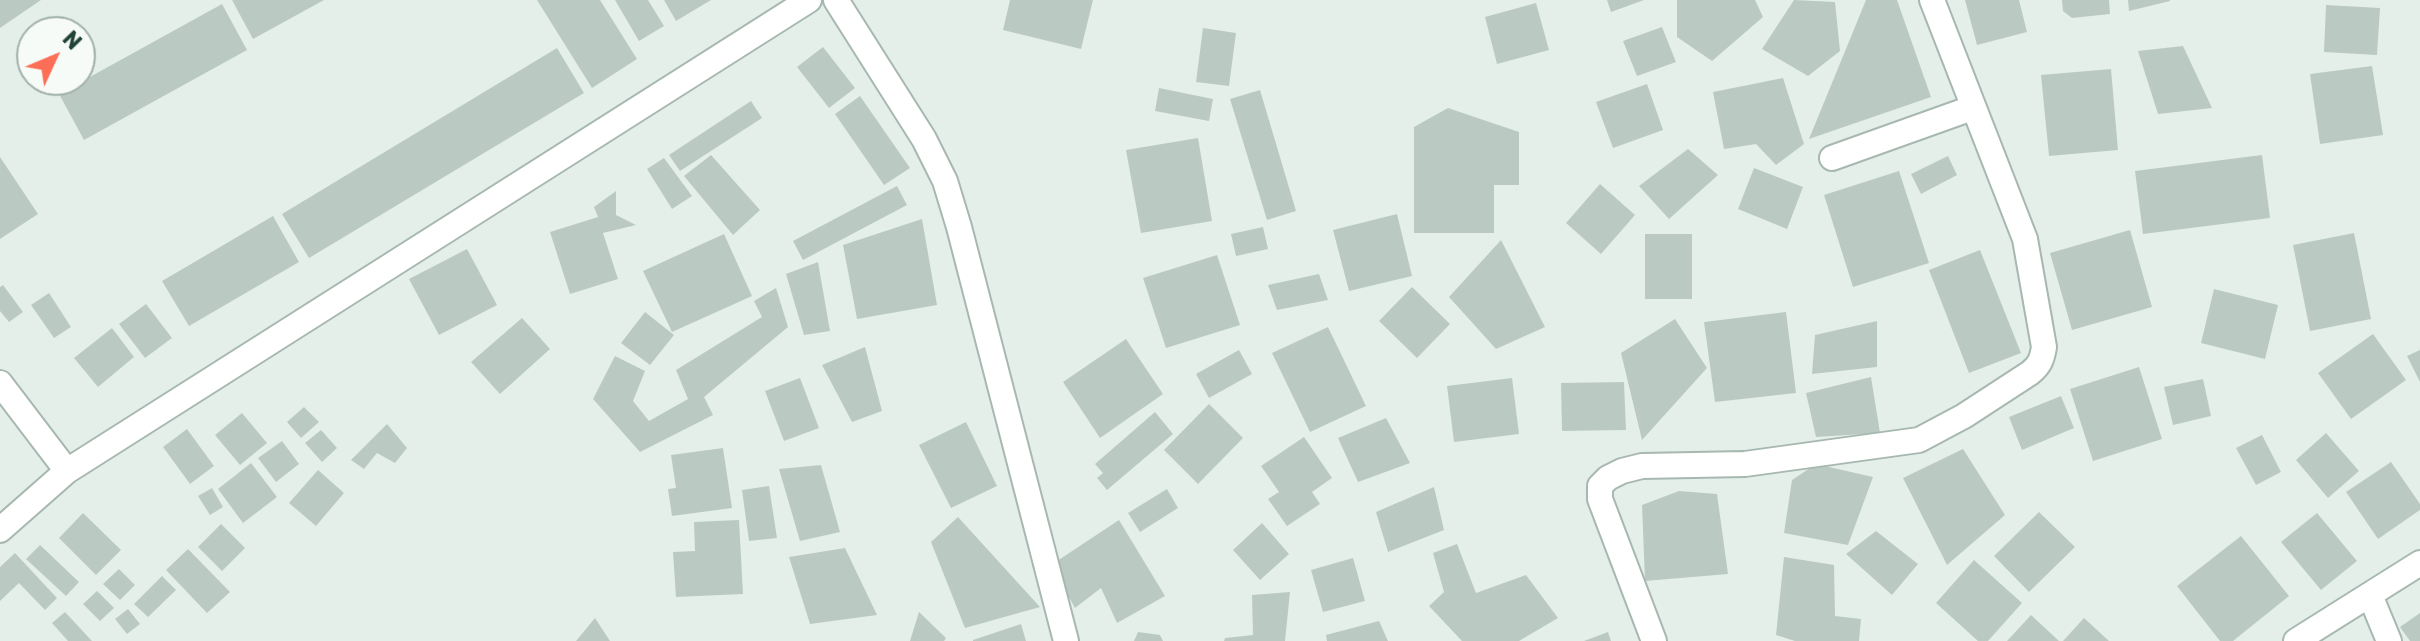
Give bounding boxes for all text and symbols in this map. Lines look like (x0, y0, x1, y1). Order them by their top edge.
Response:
north arrow (16, 16, 96, 96)
text: N (57, 25, 87, 55)

